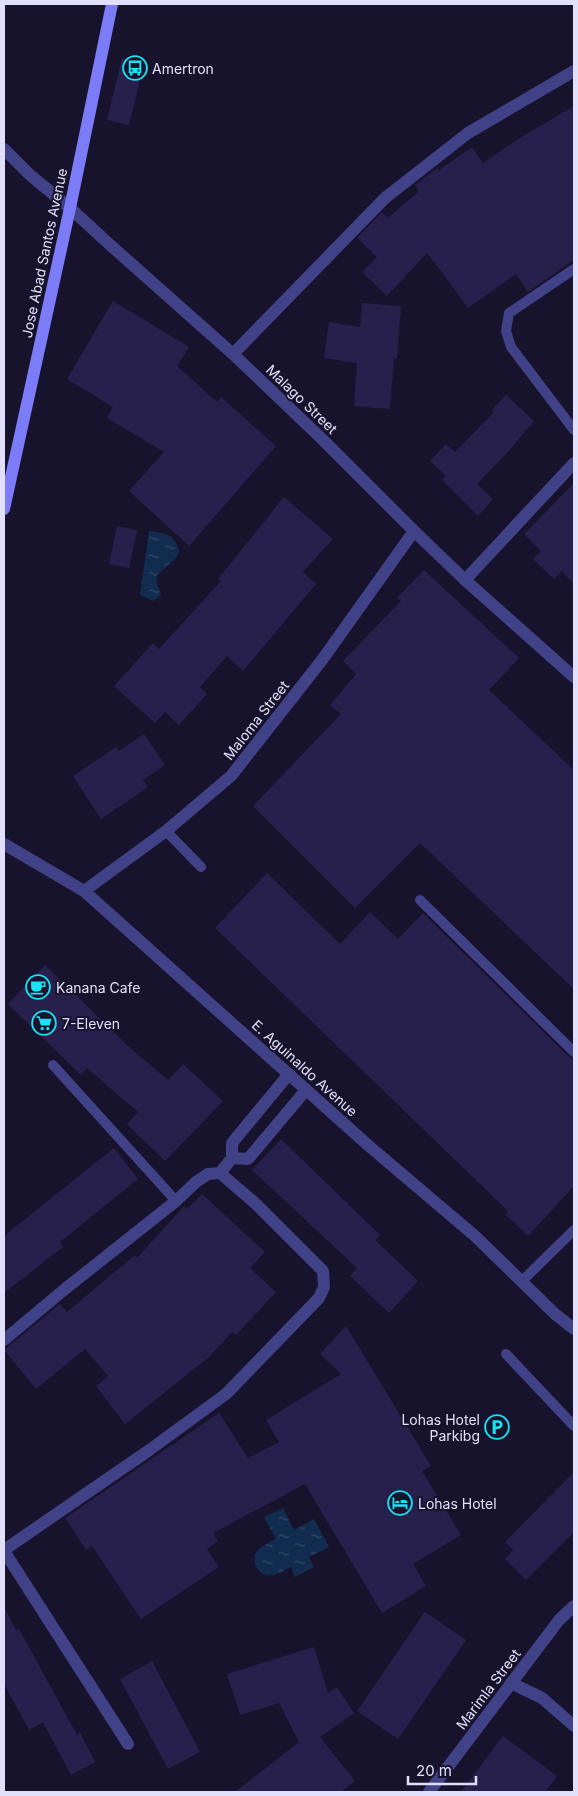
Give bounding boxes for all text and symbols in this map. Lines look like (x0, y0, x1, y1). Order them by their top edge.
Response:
bus stop icon: Amertron (122, 55, 148, 81)
place label: Amertron (152, 60, 214, 77)
street label: Jose Abad Santos Avenue (18, 167, 70, 339)
street label: Malago Street (263, 361, 341, 437)
street label: Maloma Street (220, 677, 292, 763)
cafe icon: Kanana Cafe (25, 974, 51, 1000)
place label: Kanana Cafe (56, 979, 141, 996)
supermarket icon: 7-Eleven (31, 1010, 57, 1036)
place label: 7-Eleven (62, 1015, 120, 1032)
street label: E. Aguinaldo Avenue (249, 1016, 361, 1120)
place label: Lohas Hotel Parkibg (401, 1411, 480, 1444)
parking icon: Lohas Hotel Parkibg (484, 1414, 510, 1440)
hotel icon: Lohas Hotel (387, 1490, 413, 1516)
place label: Lohas Hotel (418, 1495, 497, 1512)
street label: Marimla Street (452, 1645, 524, 1733)
scale bar (408, 1754, 476, 1786)
text: 20 m (416, 1761, 452, 1780)

